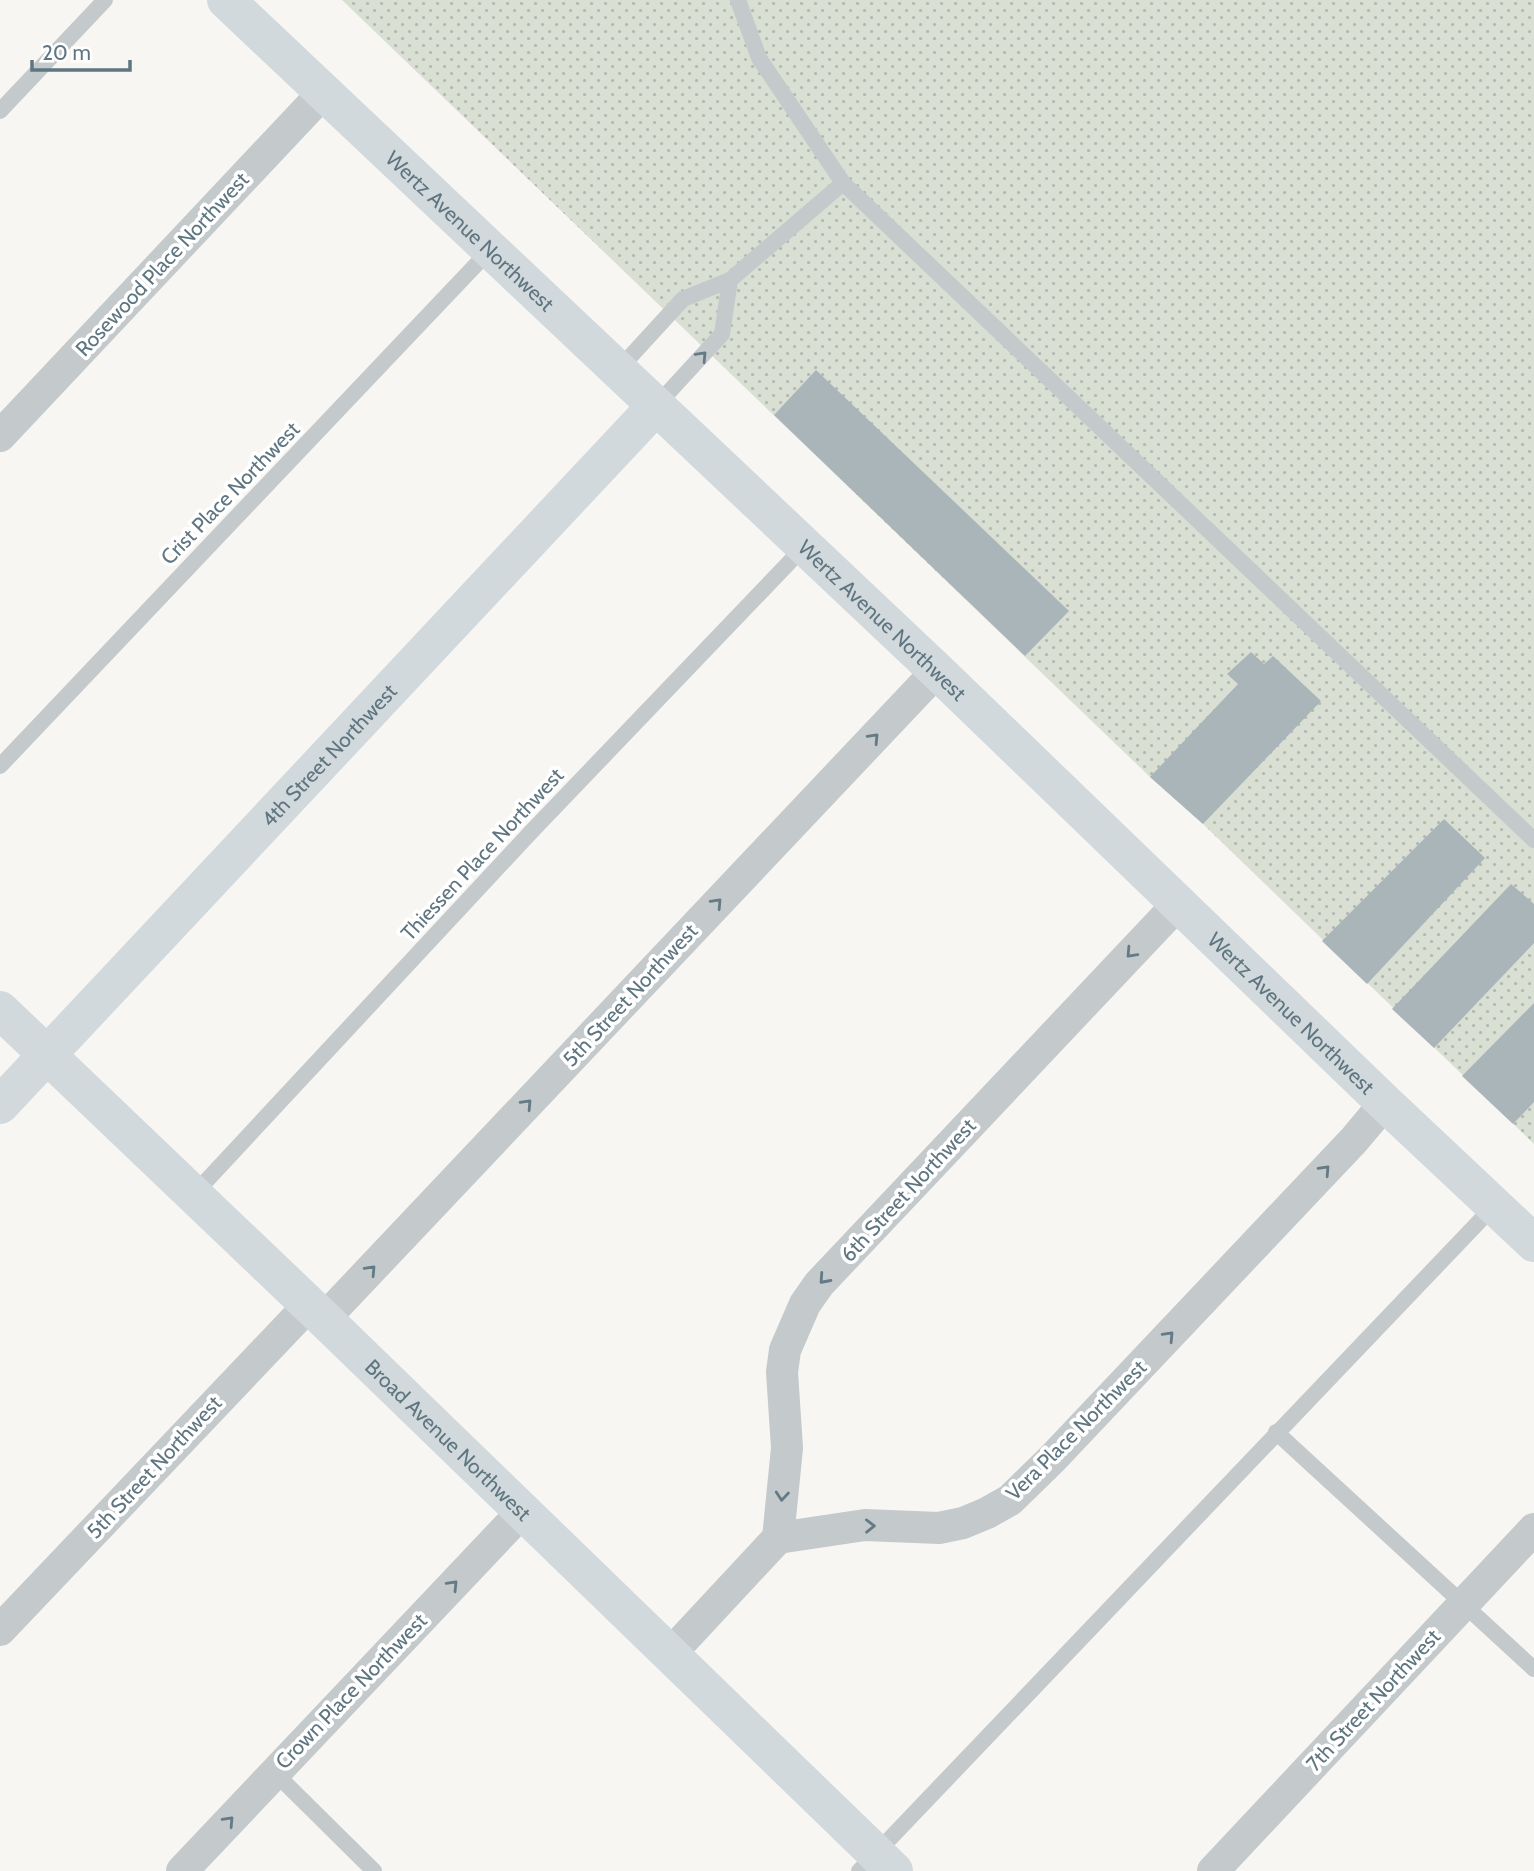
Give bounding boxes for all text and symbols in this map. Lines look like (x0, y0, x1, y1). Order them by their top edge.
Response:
scale bar (32, 28, 130, 72)
text: 20 m (42, 40, 91, 65)
street label: Wertz Avenue Northwest (381, 145, 560, 316)
street label: Rosewood Place Northwest (70, 167, 254, 361)
one-way arrow (694, 351, 706, 364)
street label: Crist Place Northwest (155, 416, 305, 570)
street label: Wertz Avenue Northwest (793, 534, 972, 705)
street label: 4th Street Northwest (255, 678, 401, 832)
one-way arrow (865, 733, 878, 746)
street label: Thiessen Place Northwest (396, 763, 568, 945)
one-way arrow (709, 898, 722, 911)
street label: 5th Street Northwest (557, 919, 703, 1071)
street label: Wertz Avenue Northwest (1203, 927, 1380, 1099)
one-way arrow (1127, 945, 1139, 958)
one-way arrow (519, 1099, 532, 1112)
street label: 6th Street Northwest (835, 1113, 981, 1267)
one-way arrow (1317, 1166, 1330, 1179)
one-way arrow (363, 1265, 375, 1278)
one-way arrow (820, 1271, 832, 1284)
one-way arrow (1160, 1331, 1173, 1344)
street label: Broad Avenue Northwest (360, 1354, 537, 1525)
street label: Vera Place Northwest (1001, 1355, 1151, 1505)
street label: 5th Street Northwest (81, 1391, 227, 1543)
one-way arrow (775, 1490, 790, 1501)
one-way arrow (865, 1518, 876, 1534)
one-way arrow (444, 1580, 457, 1593)
street label: Crown Place Northwest (270, 1608, 432, 1774)
street label: 7th Street Northwest (1301, 1624, 1445, 1776)
one-way arrow (220, 1816, 233, 1829)

